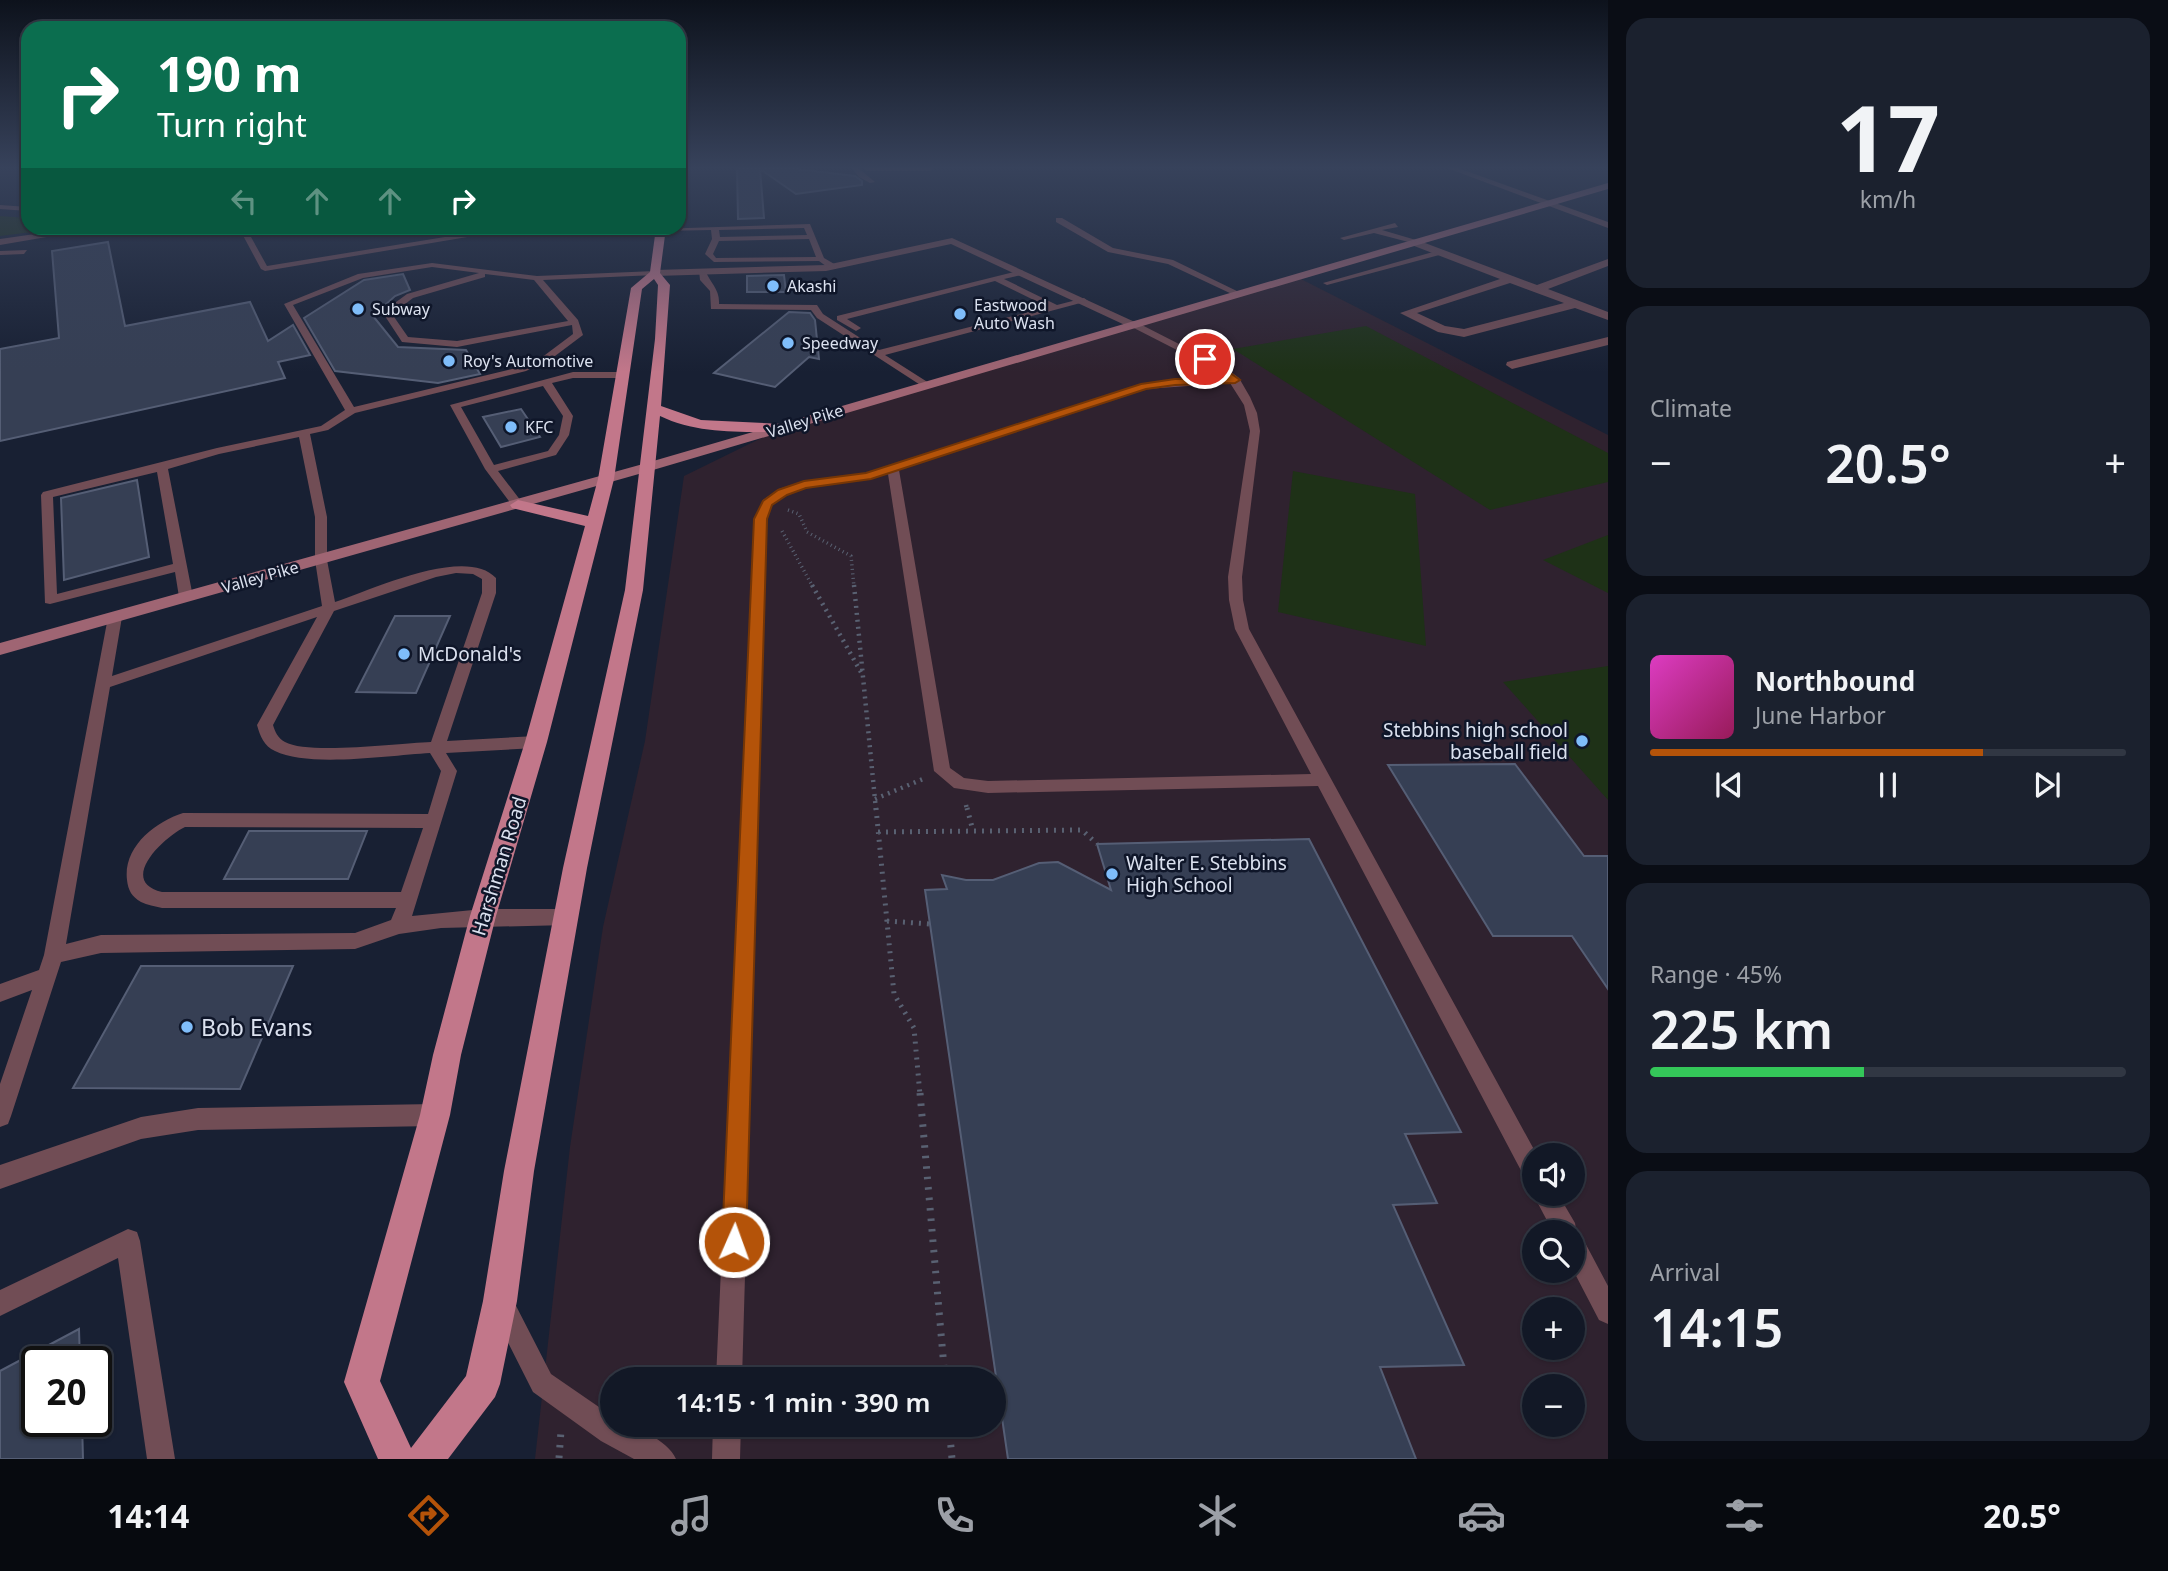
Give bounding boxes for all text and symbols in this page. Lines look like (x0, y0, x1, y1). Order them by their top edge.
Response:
text: 190 m (157, 40, 302, 106)
icon: right (42, 49, 133, 140)
text: 17 (1836, 75, 1940, 199)
text: Turn right (157, 103, 307, 146)
icon: left (225, 182, 263, 220)
icon: ahead (298, 182, 336, 220)
icon: ahead (371, 182, 409, 220)
icon: right (444, 182, 482, 220)
text: km/h (1860, 183, 1916, 215)
place label: Akashi (787, 275, 836, 297)
marker: Akashi (765, 278, 781, 294)
place label: Eastwood Auto Wash (974, 294, 1055, 334)
place label: Subway (372, 298, 431, 320)
marker: Subway (350, 301, 366, 317)
marker: Eastwood Auto Wash (952, 306, 968, 322)
pin (1175, 329, 1235, 389)
place label: Speedway (802, 332, 879, 354)
marker: Speedway (780, 335, 796, 351)
icon: arrive (1186, 340, 1224, 378)
place label: Roy's Automotive (463, 350, 593, 372)
marker: Roy's Automotive (441, 353, 457, 369)
text: Climate (1650, 392, 1732, 424)
street label: Valley Pike (764, 399, 846, 443)
place label: KFC (525, 416, 553, 438)
marker: KFC (503, 419, 519, 435)
text: 20.5° (1825, 427, 1951, 498)
text: − (1650, 436, 1672, 488)
text: + (2104, 436, 2126, 488)
street label: Valley Pike (219, 556, 301, 598)
place label: McDonald's (418, 641, 522, 667)
marker: McDonald's (396, 646, 412, 662)
text: Northbound (1755, 663, 1915, 699)
text: June Harbor (1755, 699, 1886, 731)
place label: Stebbins high school baseball field (1383, 717, 1568, 765)
marker: Stebbins high school baseball field (1574, 733, 1590, 749)
icon: previous (1710, 766, 1748, 804)
icon: pause (1869, 766, 1907, 804)
icon: next (2028, 766, 2066, 804)
street label: Harshman Road (465, 793, 533, 939)
place label: Walter E. Stebbins High School (1126, 850, 1287, 898)
marker: Walter E. Stebbins High School (1104, 866, 1120, 882)
text: Range · 45% (1650, 958, 1782, 990)
text: 225 km (1650, 993, 1833, 1064)
place label: Bob Evans (201, 1011, 313, 1043)
marker: Bob Evans (179, 1019, 195, 1035)
map controls (1522, 1143, 1585, 1437)
button: sound (1522, 1143, 1585, 1206)
position arrow (697, 1205, 771, 1279)
button: search (1522, 1220, 1585, 1283)
text: Arrival (1650, 1256, 1720, 1288)
text: 14:15 (1650, 1291, 1783, 1362)
button: + (1522, 1297, 1585, 1360)
speed limit sign: 20 (21, 1346, 112, 1437)
button: − (1522, 1374, 1585, 1437)
text: 14:15 · 1 min · 390 m (676, 1384, 930, 1420)
icon: directions (404, 1491, 453, 1540)
icon: music (667, 1491, 716, 1540)
icon: phone (930, 1491, 979, 1540)
icon: climate (1193, 1491, 1242, 1540)
icon: car (1457, 1491, 1506, 1540)
icon: filters (1720, 1491, 1769, 1540)
text: 14:14 (107, 1494, 189, 1537)
text: 20.5° (1983, 1494, 2061, 1537)

